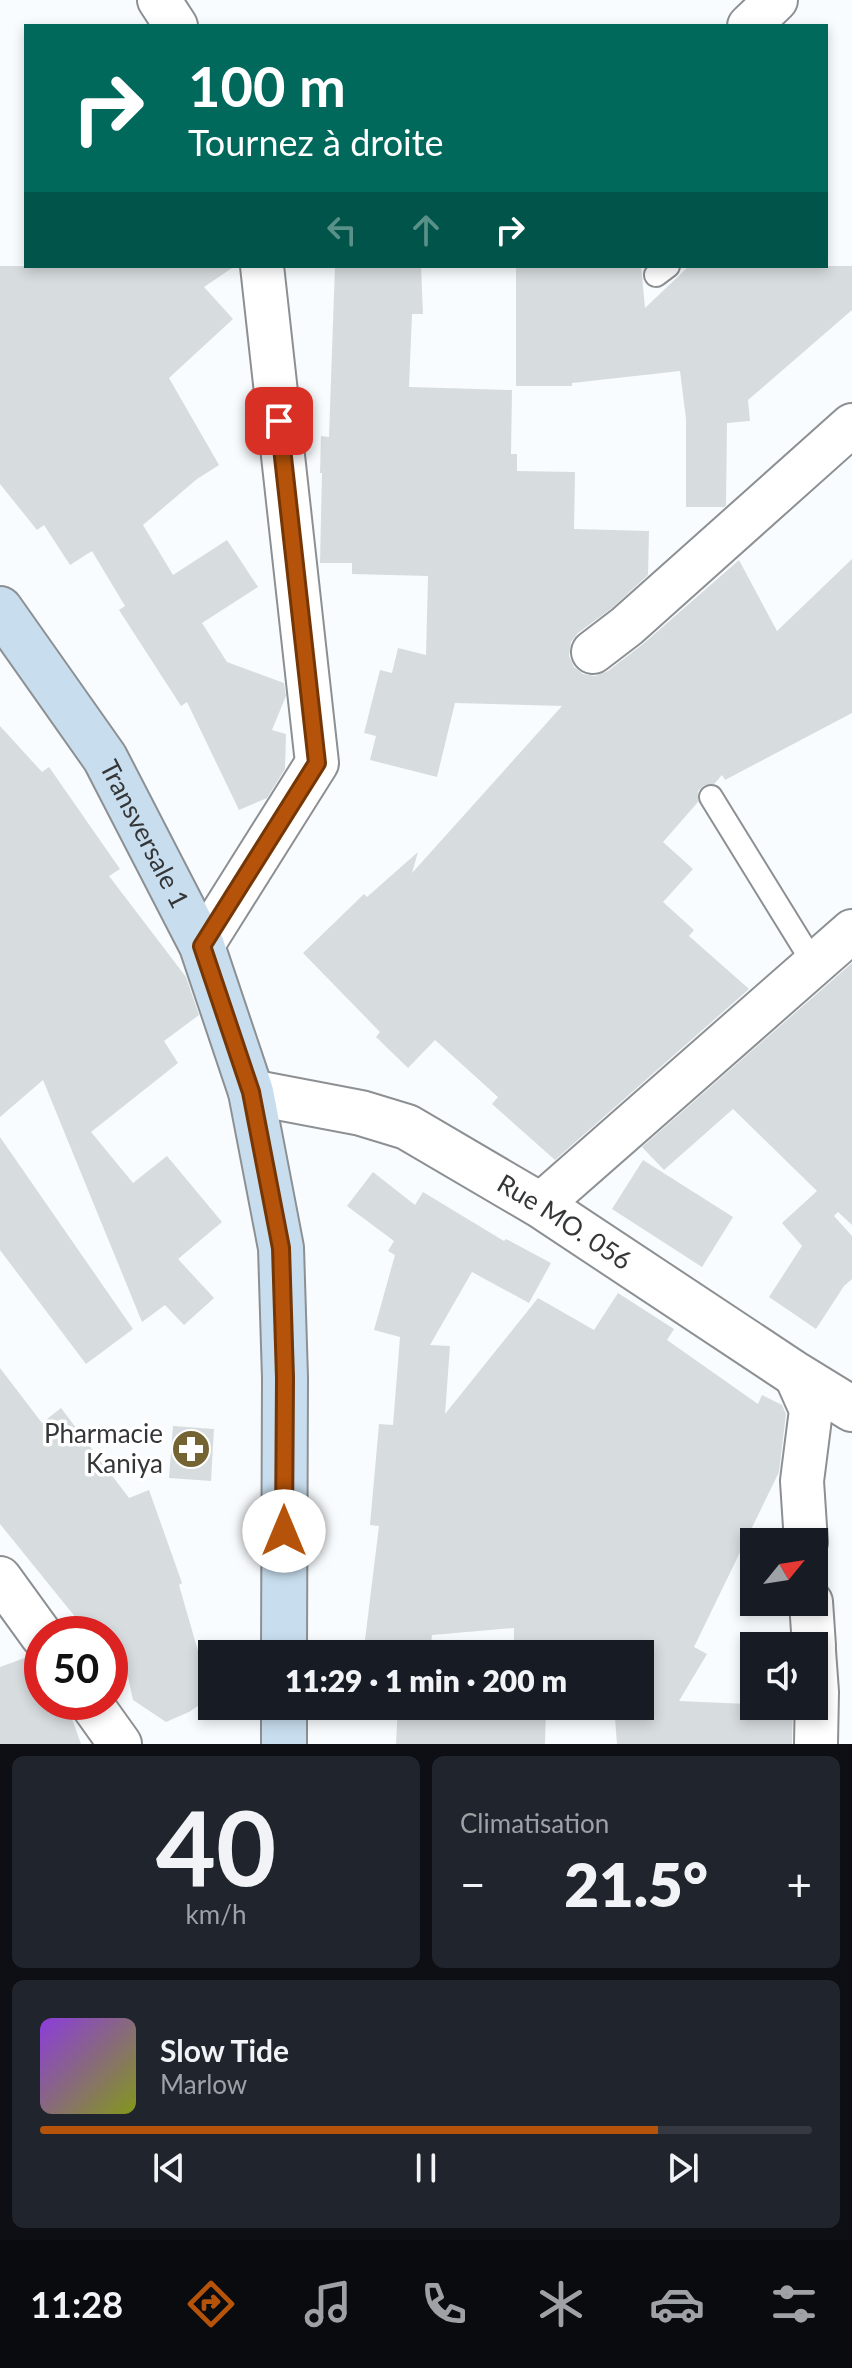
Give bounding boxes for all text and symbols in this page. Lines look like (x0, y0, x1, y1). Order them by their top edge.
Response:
text: 100 m (188, 52, 346, 119)
icon: right (56, 56, 160, 160)
text: Tournez à droite (188, 120, 444, 164)
icon: left (320, 208, 364, 252)
icon: ahead (404, 208, 448, 252)
icon: right (488, 208, 532, 252)
pin (245, 387, 313, 455)
icon: arrive (257, 399, 301, 443)
street label: Transversale 1 (94, 754, 197, 913)
street label: Rue MO. 056 (492, 1167, 638, 1276)
place label: Pharmacie Kaniya (44, 1417, 163, 1479)
pharmacy icon: Pharmacie Kaniya (170, 1428, 212, 1470)
position arrow (242, 1489, 326, 1573)
north arrow (740, 1528, 828, 1616)
map controls (740, 1528, 828, 1720)
speed limit sign: 50 (24, 1616, 128, 1720)
button: sound (740, 1632, 828, 1720)
text: 11:29 · 1 min · 200 m (285, 1662, 567, 1698)
text: 40 (156, 1783, 276, 1908)
text: Climatisation (460, 1807, 609, 1839)
text: 21.5° (564, 1848, 708, 1920)
text: − (460, 1858, 486, 1910)
text: + (786, 1858, 812, 1910)
text: km/h (186, 1898, 246, 1930)
text: Slow Tide (160, 2032, 289, 2068)
text: Marlow (160, 2068, 247, 2100)
icon: previous (147, 2146, 191, 2190)
icon: pause (404, 2146, 448, 2190)
icon: next (661, 2146, 705, 2190)
icon: directions (183, 2276, 239, 2332)
icon: music (300, 2276, 356, 2332)
icon: phone (416, 2276, 472, 2332)
icon: climate (533, 2276, 589, 2332)
icon: car (649, 2276, 705, 2332)
icon: filters (766, 2276, 822, 2332)
text: 11:28 (30, 2282, 123, 2326)

